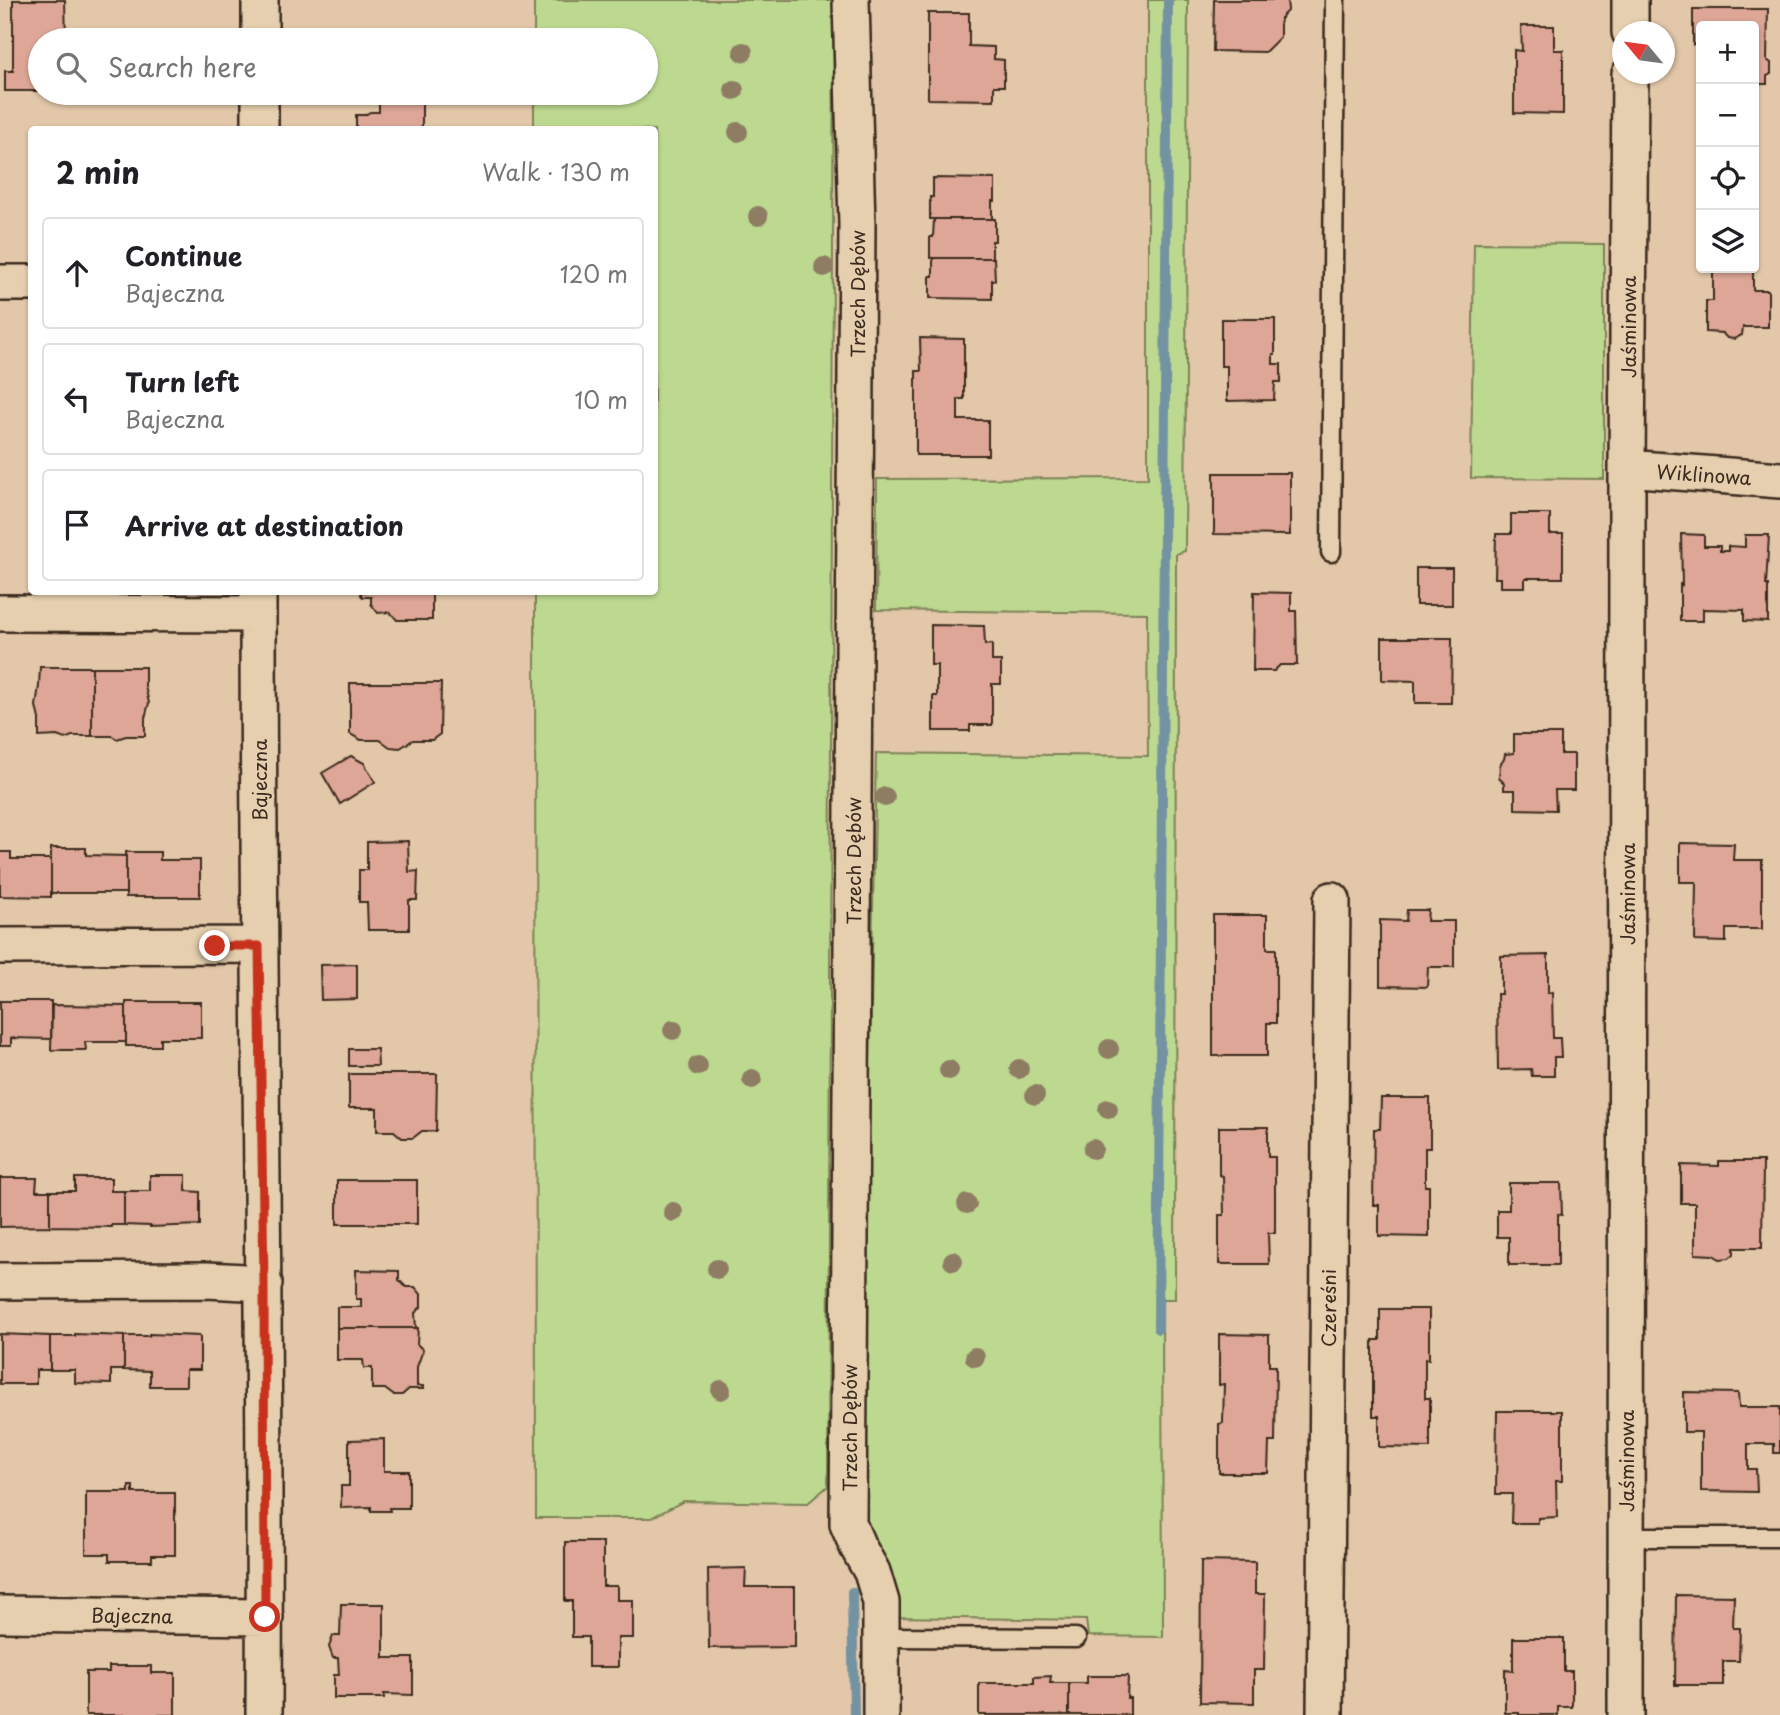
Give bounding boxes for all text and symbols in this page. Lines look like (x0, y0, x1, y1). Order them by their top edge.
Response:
north arrow (1612, 21, 1675, 84)
map controls (1696, 21, 1759, 273)
button: + (1696, 21, 1759, 84)
search box (28, 28, 658, 105)
text: Search here (108, 47, 257, 86)
icon: search (52, 48, 90, 86)
button: − (1696, 84, 1759, 147)
button: locate (1696, 147, 1759, 210)
text: 2 min (56, 149, 140, 194)
text: Walk · 130 m (482, 154, 630, 189)
button: layers (1696, 210, 1759, 273)
street label: Trzech Dębów (843, 230, 871, 358)
text: Continue (125, 236, 242, 275)
icon: ahead (58, 254, 96, 292)
text: 120 m (560, 256, 628, 291)
text: Bajeczna (125, 275, 224, 310)
street label: Jaśminowa (1614, 276, 1642, 378)
text: Turn left (125, 362, 240, 401)
icon: left (58, 380, 96, 418)
text: 10 m (574, 382, 628, 417)
text: Bajeczna (125, 401, 224, 436)
street label: Wiklinowa (1656, 457, 1753, 491)
icon: arrive (58, 506, 96, 544)
text: Arrive at destination (125, 506, 404, 545)
street label: Bajeczna (245, 739, 273, 821)
street label: Trzech Dębów (839, 797, 867, 925)
street label: Jaśminowa (1613, 843, 1641, 945)
route end (199, 930, 230, 961)
street label: Czereśni (1314, 1269, 1342, 1347)
street label: Trzech Dębów (835, 1364, 863, 1492)
street label: Jaśminowa (1612, 1410, 1640, 1512)
street label: Bajeczna (91, 1600, 173, 1630)
route start (249, 1601, 280, 1632)

